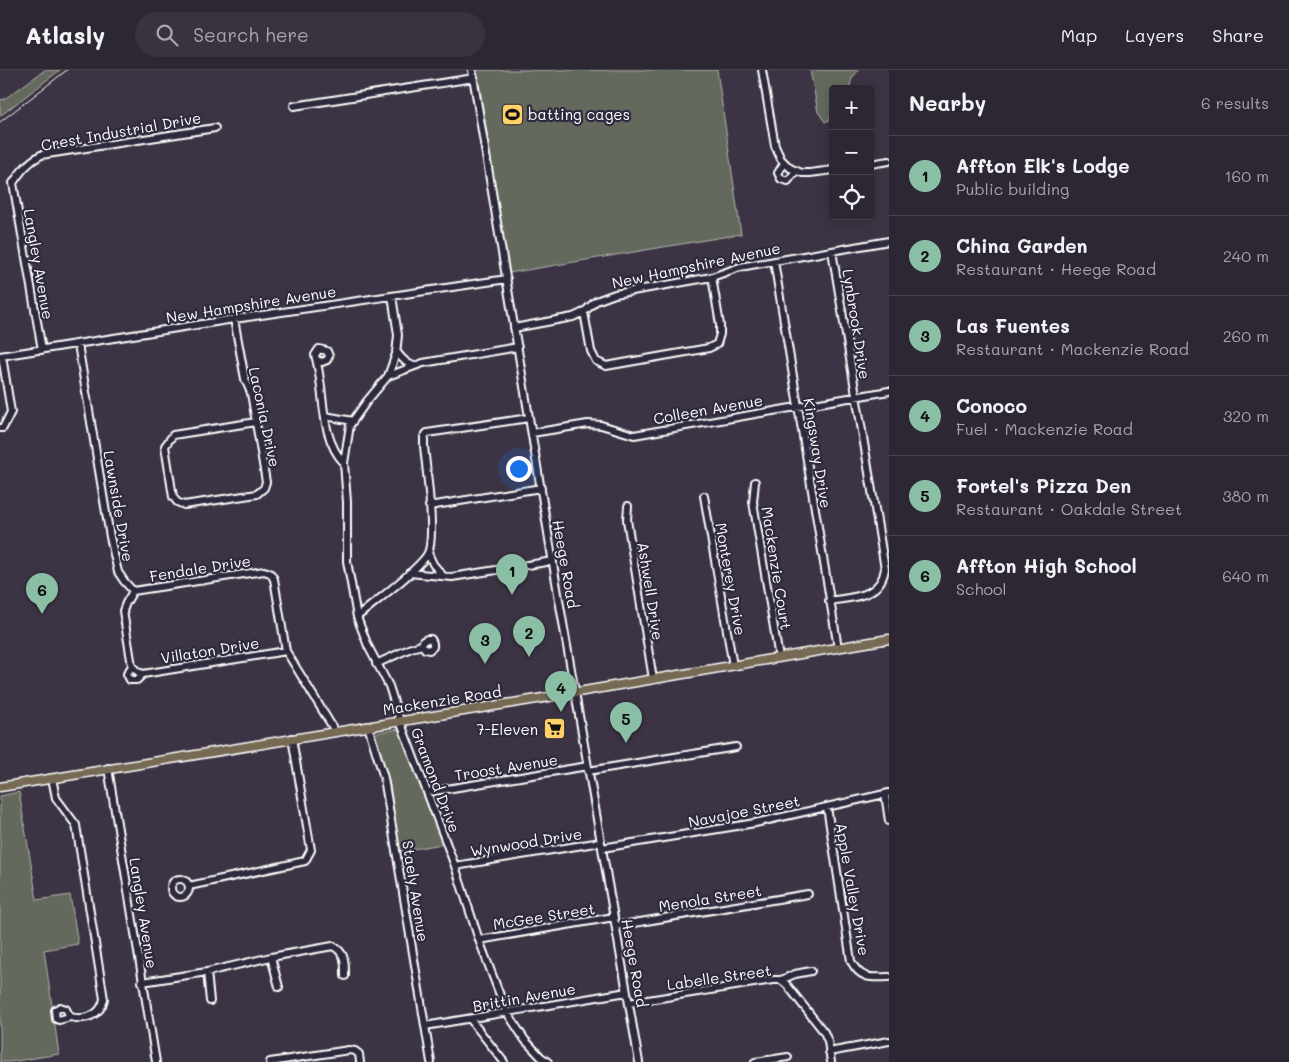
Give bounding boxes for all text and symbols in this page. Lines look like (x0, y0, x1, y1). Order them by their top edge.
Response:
search box (135, 12, 485, 57)
text: Atlasly (25, 19, 105, 50)
icon: search (153, 21, 181, 49)
text: Search here (193, 22, 309, 47)
text: Map (1061, 23, 1097, 47)
text: Layers (1125, 23, 1184, 47)
text: Share (1212, 23, 1264, 47)
map controls (829, 85, 874, 220)
button: + (829, 85, 874, 130)
text: Nearby (909, 89, 986, 116)
text: 6 results (1201, 92, 1269, 113)
sports icon: batting cages (500, 102, 524, 126)
place label: batting cages (528, 104, 630, 124)
street label: Crest Industrial Drive (39, 107, 203, 155)
button: − (829, 130, 874, 175)
text: Affton Elk's Lodge (956, 153, 1129, 178)
text: 1 (921, 165, 929, 186)
text: 160 m (1224, 165, 1269, 186)
button: locate (829, 175, 874, 220)
text: Public building (956, 178, 1069, 199)
street label: Langley Avenue (19, 207, 59, 321)
text: China Garden (956, 233, 1087, 258)
street label: New Hampshire Avenue (610, 237, 782, 293)
text: 2 (921, 245, 929, 266)
text: 240 m (1223, 245, 1269, 266)
text: Restaurant · Heege Road (956, 258, 1156, 279)
street label: Lynbrook Drive (838, 267, 876, 381)
street label: New Hampshire Avenue (165, 281, 337, 327)
text: Las Fuentes (956, 313, 1070, 338)
text: 3 (920, 325, 930, 346)
text: 260 m (1223, 325, 1269, 346)
text: Restaurant · Mackenzie Road (956, 338, 1189, 359)
street label: Laconia Drive (245, 365, 285, 469)
street label: Colleen Avenue (652, 390, 764, 428)
text: Conoco (956, 393, 1027, 418)
street label: Kingsway Drive (799, 396, 837, 510)
text: 4 (920, 405, 930, 426)
text: 320 m (1223, 405, 1269, 426)
text: Fuel · Mackenzie Road (956, 418, 1133, 439)
street label: Lawnside Drive (99, 449, 139, 563)
your location (506, 456, 532, 482)
text: Fortel's Pizza Den (956, 473, 1131, 498)
text: 5 (920, 485, 930, 506)
text: 380 m (1222, 485, 1269, 506)
text: Restaurant · Oakdale Street (956, 498, 1182, 519)
street label: Mackenzie Court (757, 505, 797, 631)
street label: Heege Road (548, 518, 584, 610)
street label: Monterey Drive (711, 521, 751, 637)
street label: Ashwell Drive (633, 541, 669, 641)
street label: Fendale Drive (148, 550, 252, 586)
text: Affton High School (956, 553, 1137, 578)
pin: 1 (496, 554, 528, 595)
text: 6 (920, 565, 930, 586)
text: 640 m (1222, 565, 1269, 586)
pin: 6 (26, 573, 58, 614)
text: School (956, 578, 1006, 599)
pin: 2 (513, 616, 545, 657)
pin: 3 (469, 623, 501, 664)
street label: Villaton Drive (159, 632, 261, 668)
pin: 4 (545, 671, 577, 712)
street label: Mackenzie Road (381, 681, 503, 719)
pin: 5 (610, 702, 642, 743)
supermarket icon: 7-Eleven (542, 717, 566, 741)
place label: 7-Eleven (476, 719, 538, 739)
street label: Gramond Drive (407, 725, 465, 835)
street label: Troost Avenue (453, 749, 559, 785)
street label: Navajoe Street (686, 790, 802, 832)
street label: Apple Valley Drive (831, 821, 875, 957)
street label: Wynwood Drive (469, 823, 583, 861)
street label: Staely Avenue (398, 839, 434, 943)
street label: Langley Avenue (125, 856, 163, 970)
street label: Menola Street (657, 880, 763, 916)
street label: McGee Street (492, 898, 596, 934)
street label: Heege Road (617, 917, 653, 1009)
street label: Labelle Street (665, 960, 773, 994)
street label: Brittin Avenue (471, 978, 577, 1016)

